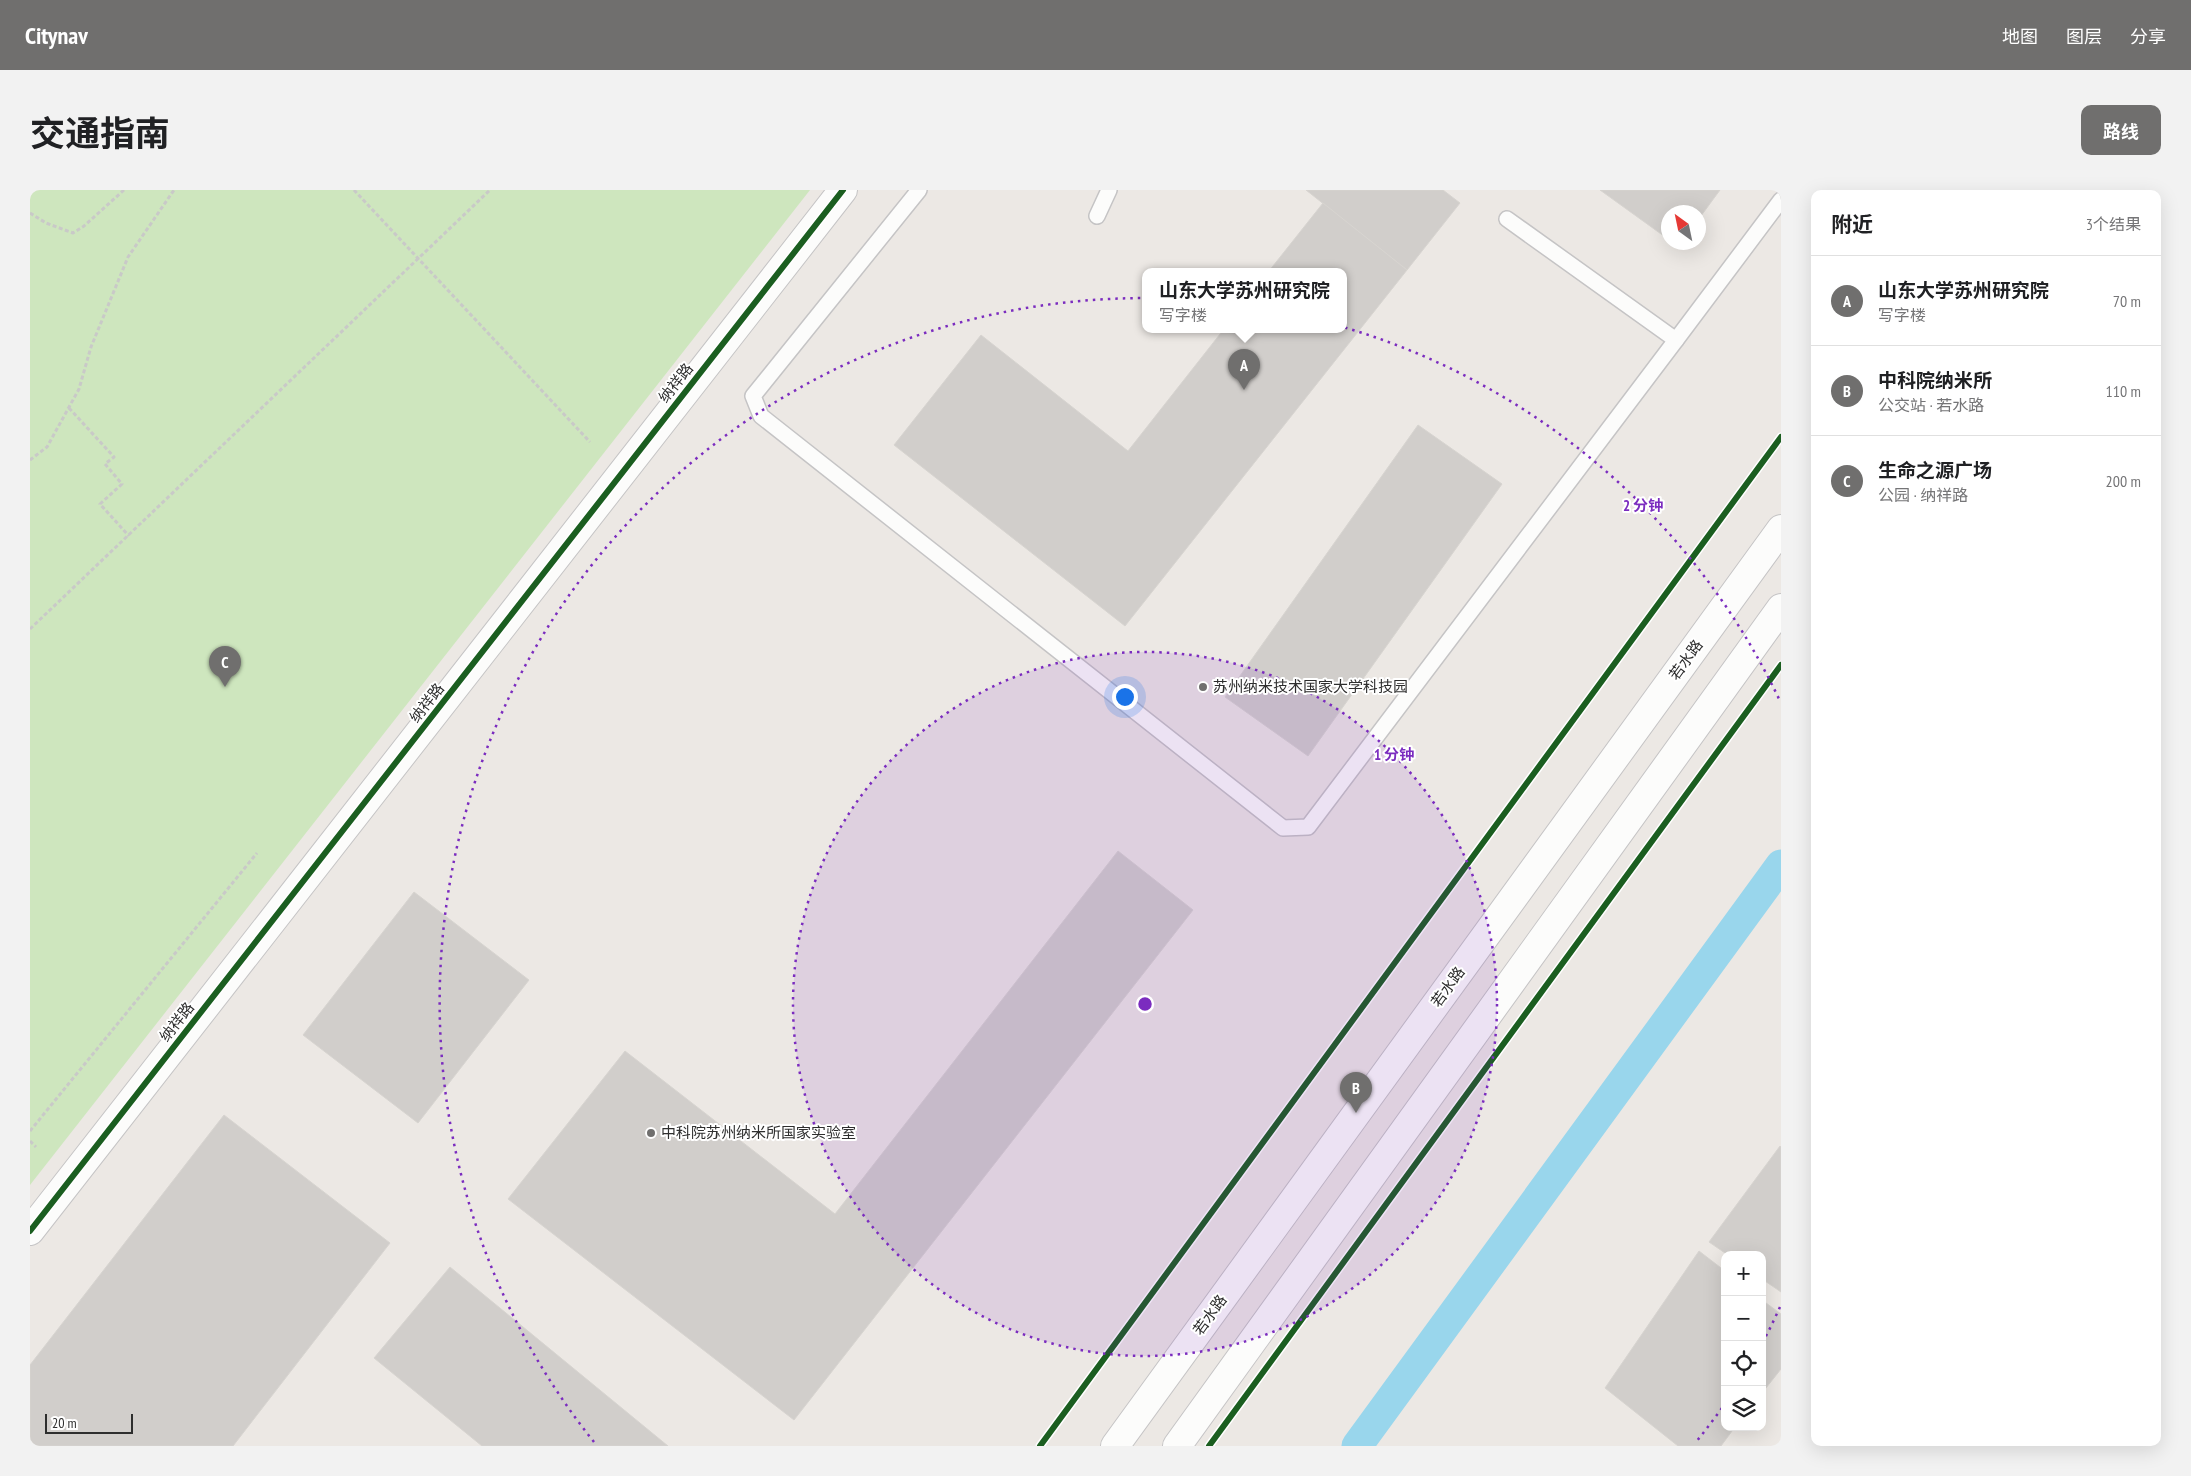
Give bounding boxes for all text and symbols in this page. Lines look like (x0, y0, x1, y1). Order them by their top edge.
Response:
text: Citynav (25, 20, 88, 51)
text: 地图 (2002, 25, 2038, 48)
text: 图层 (2066, 25, 2102, 48)
text: 分享 (2130, 25, 2166, 48)
button: 路线 (2081, 105, 2161, 155)
text: 交通指南 (30, 110, 170, 156)
north arrow (1661, 205, 1706, 250)
text: 附近 (1831, 211, 1873, 238)
text: 3个结果 (2086, 214, 2141, 234)
popup (1142, 268, 1347, 333)
text: 山东大学苏州研究院 (1159, 278, 1330, 302)
text: 山东大学苏州研究院 (1878, 278, 2049, 302)
text: A (1843, 291, 1851, 311)
text: 70 m (2113, 291, 2141, 311)
text: 写字楼 (1159, 305, 1207, 325)
text: 写字楼 (1878, 305, 1926, 325)
pin: A (1228, 349, 1260, 390)
street label: 纳祥路 (654, 359, 697, 406)
text: 中科院纳米所 (1878, 368, 1992, 392)
text: B (1843, 381, 1851, 401)
text: 110 m (2106, 381, 2141, 401)
text: 公交站 · 若水路 (1878, 395, 1984, 415)
text: 生命之源广场 (1878, 458, 1992, 482)
text: C (1843, 471, 1851, 491)
text: 200 m (2106, 471, 2141, 491)
text: 公园 · 纳祥路 (1878, 485, 1968, 505)
text: 2 分钟 (1623, 496, 1663, 515)
street label: 若水路 (1665, 636, 1707, 683)
pin: C (209, 646, 241, 687)
place label: 苏州纳米技术国家大学科技园 (1213, 677, 1408, 696)
street label: 纳祥路 (405, 679, 448, 726)
marker: 苏州纳米技术国家大学科技园 (1197, 681, 1209, 693)
your location (1112, 684, 1138, 710)
text: 1 分钟 (1374, 745, 1414, 764)
street label: 若水路 (1427, 963, 1469, 1010)
centre of rings (1136, 995, 1154, 1013)
street label: 纳祥路 (155, 998, 198, 1045)
pin: B (1340, 1072, 1372, 1113)
place label: 中科院苏州纳米所国家实验室 (661, 1123, 856, 1142)
marker: 中科院苏州纳米所国家实验室 (645, 1127, 657, 1139)
map controls (1721, 1251, 1766, 1431)
button: + (1721, 1251, 1766, 1296)
street label: 若水路 (1189, 1291, 1231, 1338)
button: − (1721, 1296, 1766, 1341)
button: locate (1721, 1341, 1766, 1386)
button: layers (1721, 1386, 1766, 1431)
scale bar (45, 1411, 132, 1434)
text: 20 m (52, 1414, 77, 1432)

